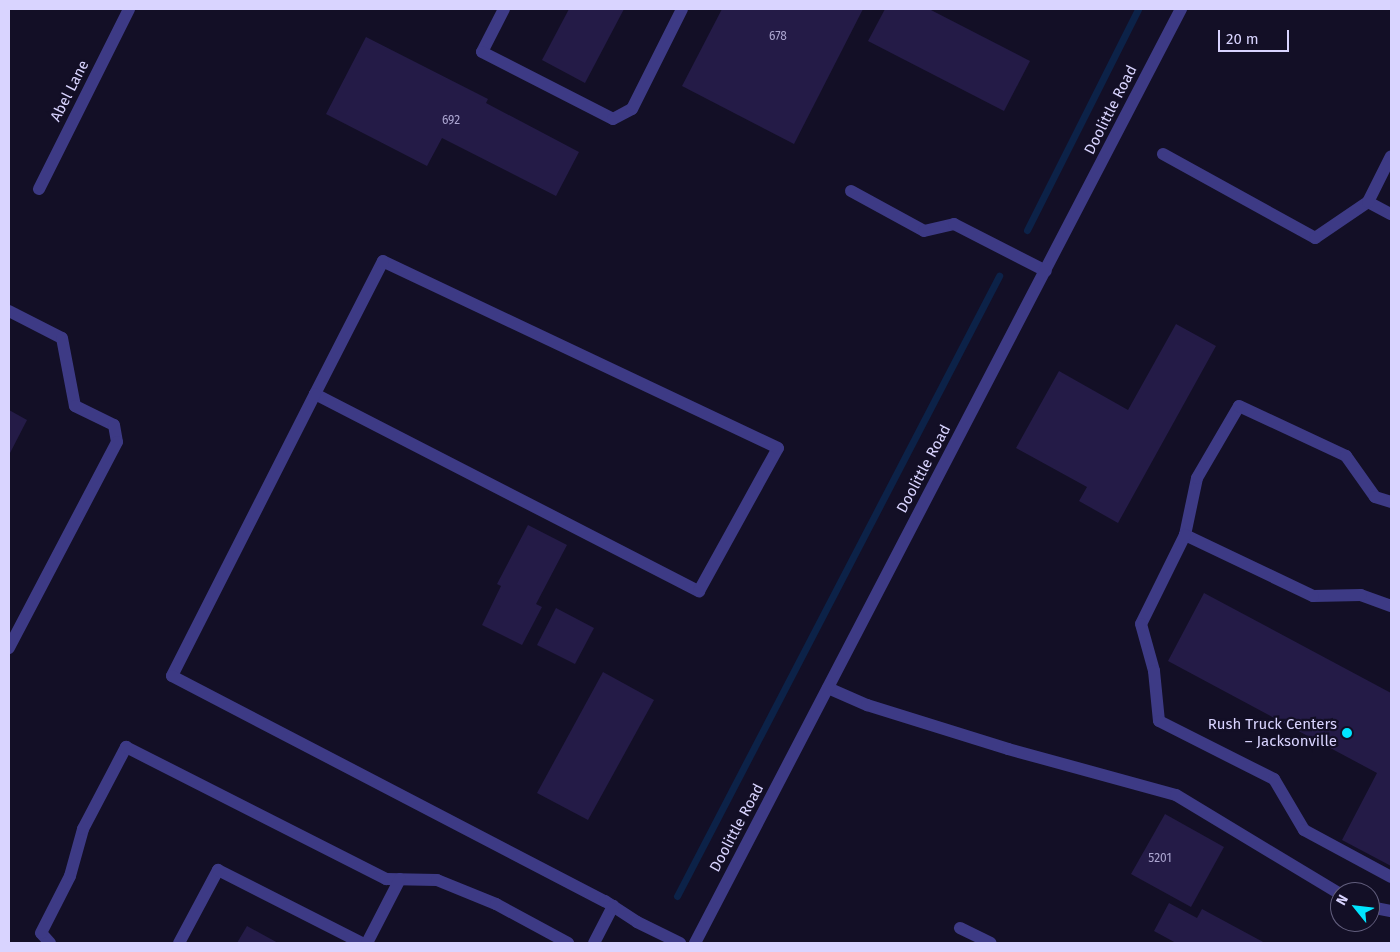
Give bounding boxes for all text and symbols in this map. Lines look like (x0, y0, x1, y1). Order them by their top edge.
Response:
scale bar (1220, 20, 1291, 52)
house number: 678 (769, 30, 787, 44)
text: 20 m (1226, 30, 1259, 48)
street label: Abel Lane (47, 57, 93, 125)
street label: Doolittle Road (1081, 62, 1141, 158)
house number: 692 (442, 114, 460, 128)
street label: Doolittle Road (893, 422, 955, 516)
place label: Rush Truck Centers – Jacksonville (1208, 715, 1337, 750)
marker: Rush Truck Centers – Jacksonville (1341, 727, 1353, 739)
street label: Doolittle Road (706, 781, 768, 875)
house number: 5201 (1148, 852, 1172, 866)
north arrow (1330, 882, 1380, 932)
text: N (1333, 892, 1352, 908)

